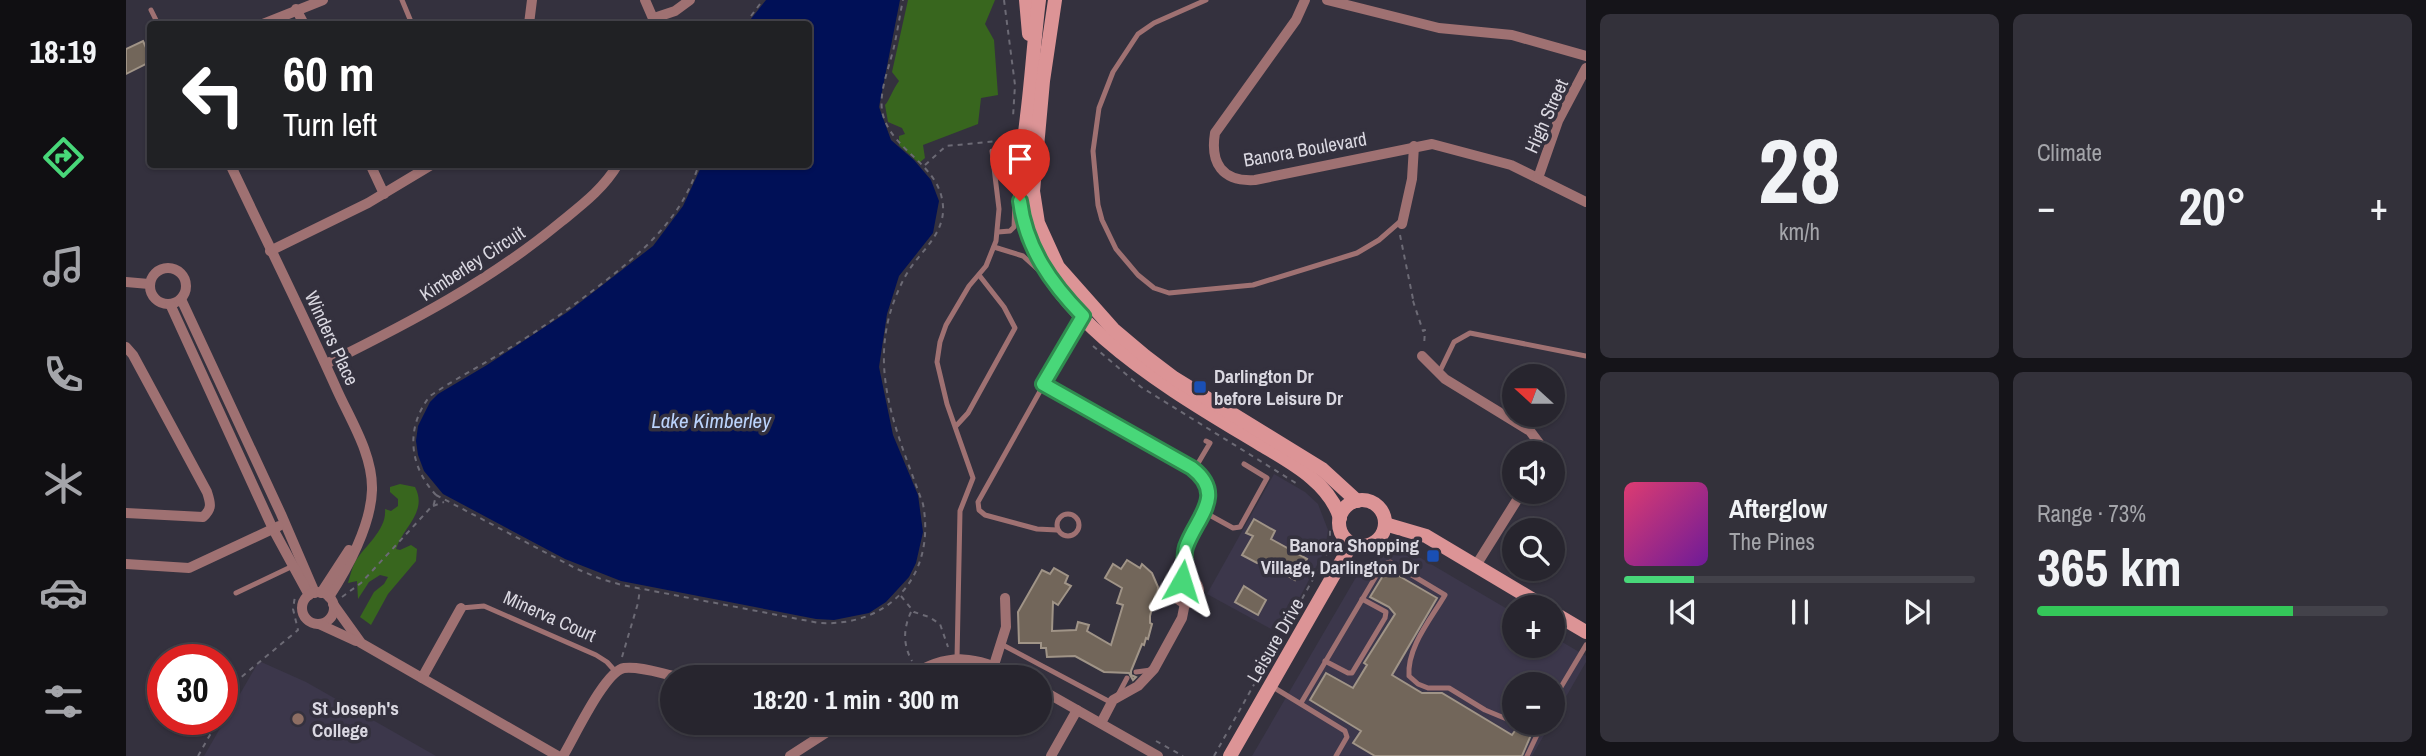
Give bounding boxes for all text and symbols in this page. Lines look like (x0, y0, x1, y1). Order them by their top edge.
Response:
text: 18:19 (29, 30, 97, 73)
text: 60 m (283, 40, 375, 106)
icon: left (168, 49, 259, 140)
street label: High Street (1518, 74, 1574, 157)
text: Turn left (283, 103, 377, 146)
text: 28 (1758, 109, 1841, 231)
street label: Banora Boulevard (1241, 125, 1369, 173)
pin (990, 129, 1050, 201)
icon: directions (39, 133, 88, 182)
text: Climate (2037, 137, 2102, 168)
icon: arrive (1001, 140, 1039, 178)
text: 20° (2178, 171, 2247, 241)
text: − (2037, 181, 2055, 232)
text: + (2370, 181, 2388, 232)
text: km/h (1779, 216, 1820, 247)
street label: Kimberley Circuit (414, 219, 530, 307)
icon: music (39, 242, 88, 291)
street label: Winders Place (299, 287, 365, 389)
icon: phone (39, 350, 88, 399)
place label: Darlington Dr before Leisure Dr (1214, 363, 1343, 411)
north arrow (1502, 364, 1564, 427)
map controls (1502, 364, 1565, 735)
marker: Darlington Dr before Leisure Dr (1192, 379, 1208, 395)
water label: Lake Kimberley (651, 406, 772, 435)
button: sound (1502, 441, 1565, 504)
icon: climate (39, 459, 88, 508)
text: Afterglow (1729, 491, 1827, 526)
text: Range · 73% (2037, 498, 2146, 529)
button: search (1502, 518, 1565, 581)
text: The Pines (1729, 526, 1815, 557)
place label: Banora Shopping Village, Darlington Dr (1261, 532, 1419, 580)
text: 365 km (2037, 532, 2182, 602)
position arrow (1145, 544, 1219, 618)
marker: Banora Shopping Village, Darlington Dr (1425, 548, 1441, 564)
icon: car (39, 568, 88, 617)
street label: Minerva Court (500, 584, 601, 648)
street label: Leisure Drive (1240, 593, 1310, 687)
icon: previous (1664, 593, 1702, 631)
icon: pause (1781, 593, 1819, 631)
icon: next (1898, 593, 1936, 631)
button: + (1502, 595, 1565, 658)
speed limit sign: 30 (147, 644, 238, 735)
button: − (1502, 672, 1565, 735)
icon: filters (39, 677, 88, 726)
text: 18:20 · 1 min · 300 m (753, 682, 959, 717)
place label: St Joseph's College (312, 695, 399, 743)
marker: St Joseph's College (290, 711, 306, 727)

